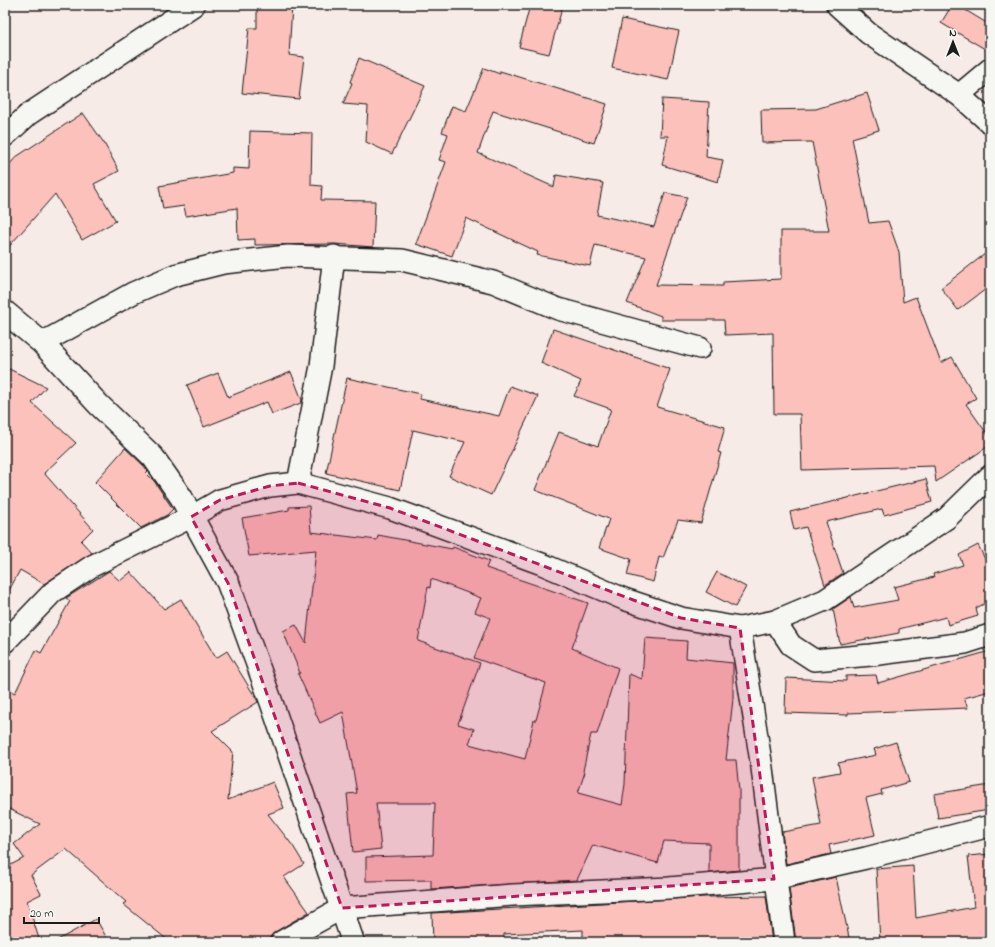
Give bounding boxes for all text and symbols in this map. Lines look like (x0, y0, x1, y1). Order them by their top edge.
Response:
north arrow (933, 22, 973, 62)
text: N (949, 25, 957, 41)
scale bar (24, 899, 99, 925)
text: 20 m (30, 905, 53, 923)

